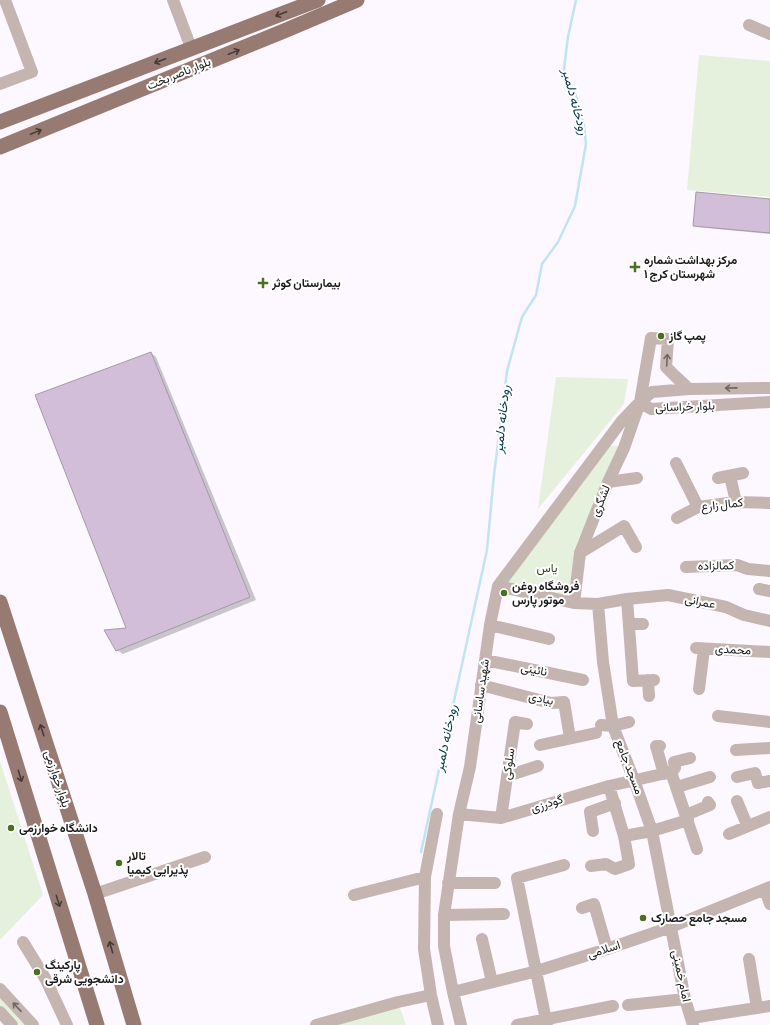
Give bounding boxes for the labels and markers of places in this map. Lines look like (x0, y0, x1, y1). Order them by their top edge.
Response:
place label: مرکز بهداشت شماره ۱ شهرستان کرج (644, 253, 738, 282)
marker: مرکز بهداشت شماره ۱ شهرستان کرج (629, 261, 641, 273)
place label: بیمارستان کوثر (271, 276, 341, 291)
marker: بیمارستان کوثر (257, 277, 269, 289)
place label: پمپ گاز (668, 329, 706, 344)
marker: پمپ گاز (656, 331, 666, 341)
place label: فروشگاه روغن موتور پارس (512, 579, 580, 608)
marker: فروشگاه روغن موتور پارس (499, 588, 509, 598)
place label: دانشگاه خوارزمی (19, 821, 98, 836)
marker: دانشگاه خوارزمی (6, 823, 16, 833)
place label: تالار پذیرایی کیمیا (126, 849, 188, 878)
marker: تالار پذیرایی کیمیا (114, 858, 124, 868)
place label: مسجد جامع حصارک (651, 911, 748, 926)
marker: مسجد جامع حصارک (638, 913, 648, 923)
place label: پارکینگ دانشجویی شرقی (45, 958, 124, 987)
marker: پارکینگ دانشجویی شرقی (32, 967, 42, 977)

